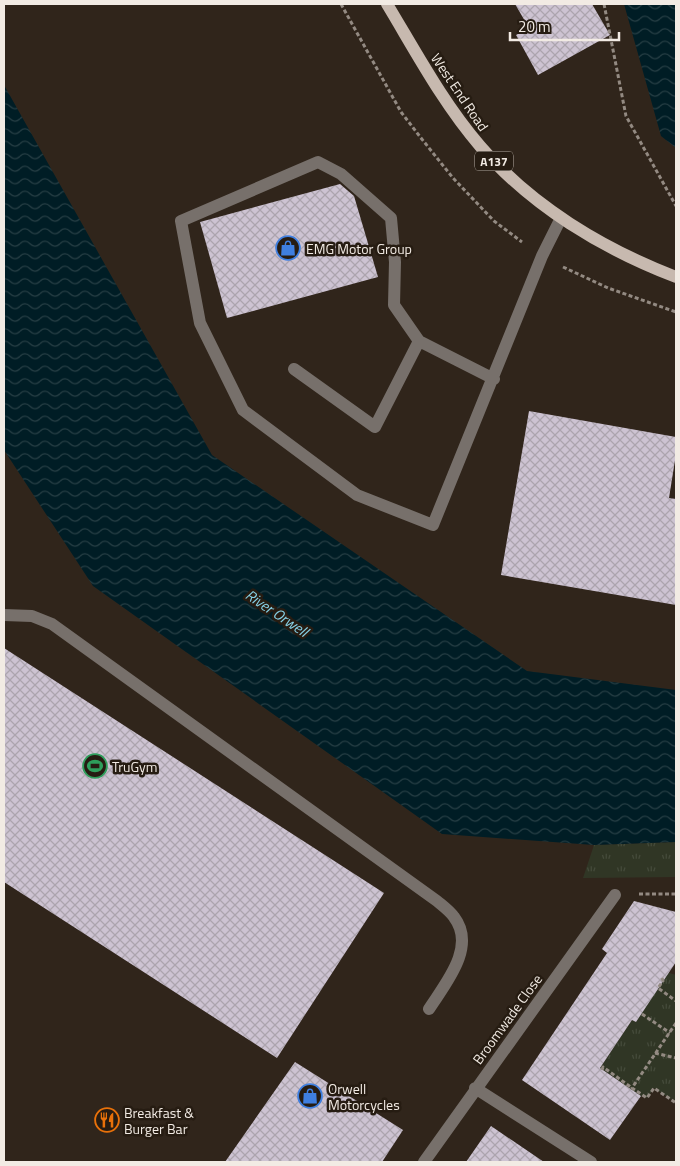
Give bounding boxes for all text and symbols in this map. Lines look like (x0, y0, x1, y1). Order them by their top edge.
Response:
scale bar (510, 10, 619, 42)
text: 20 m (518, 15, 551, 38)
street label: West End Road (426, 49, 494, 135)
road number: A137 (475, 152, 513, 170)
shop icon: EMG Motor Group (275, 235, 301, 261)
place label: EMG Motor Group (306, 238, 412, 259)
water label: River Orwell (241, 583, 315, 644)
sports icon: TruGym (82, 753, 108, 779)
place label: TruGym (112, 756, 157, 777)
street label: Broomwade Close (467, 970, 547, 1068)
place label: Orwell Motorcycles (328, 1078, 400, 1115)
shop icon: Orwell Motorcycles (297, 1083, 323, 1109)
place label: Breakfast & Burger Bar (124, 1102, 194, 1139)
restaurant icon: Breakfast & Burger Bar (94, 1107, 120, 1133)

